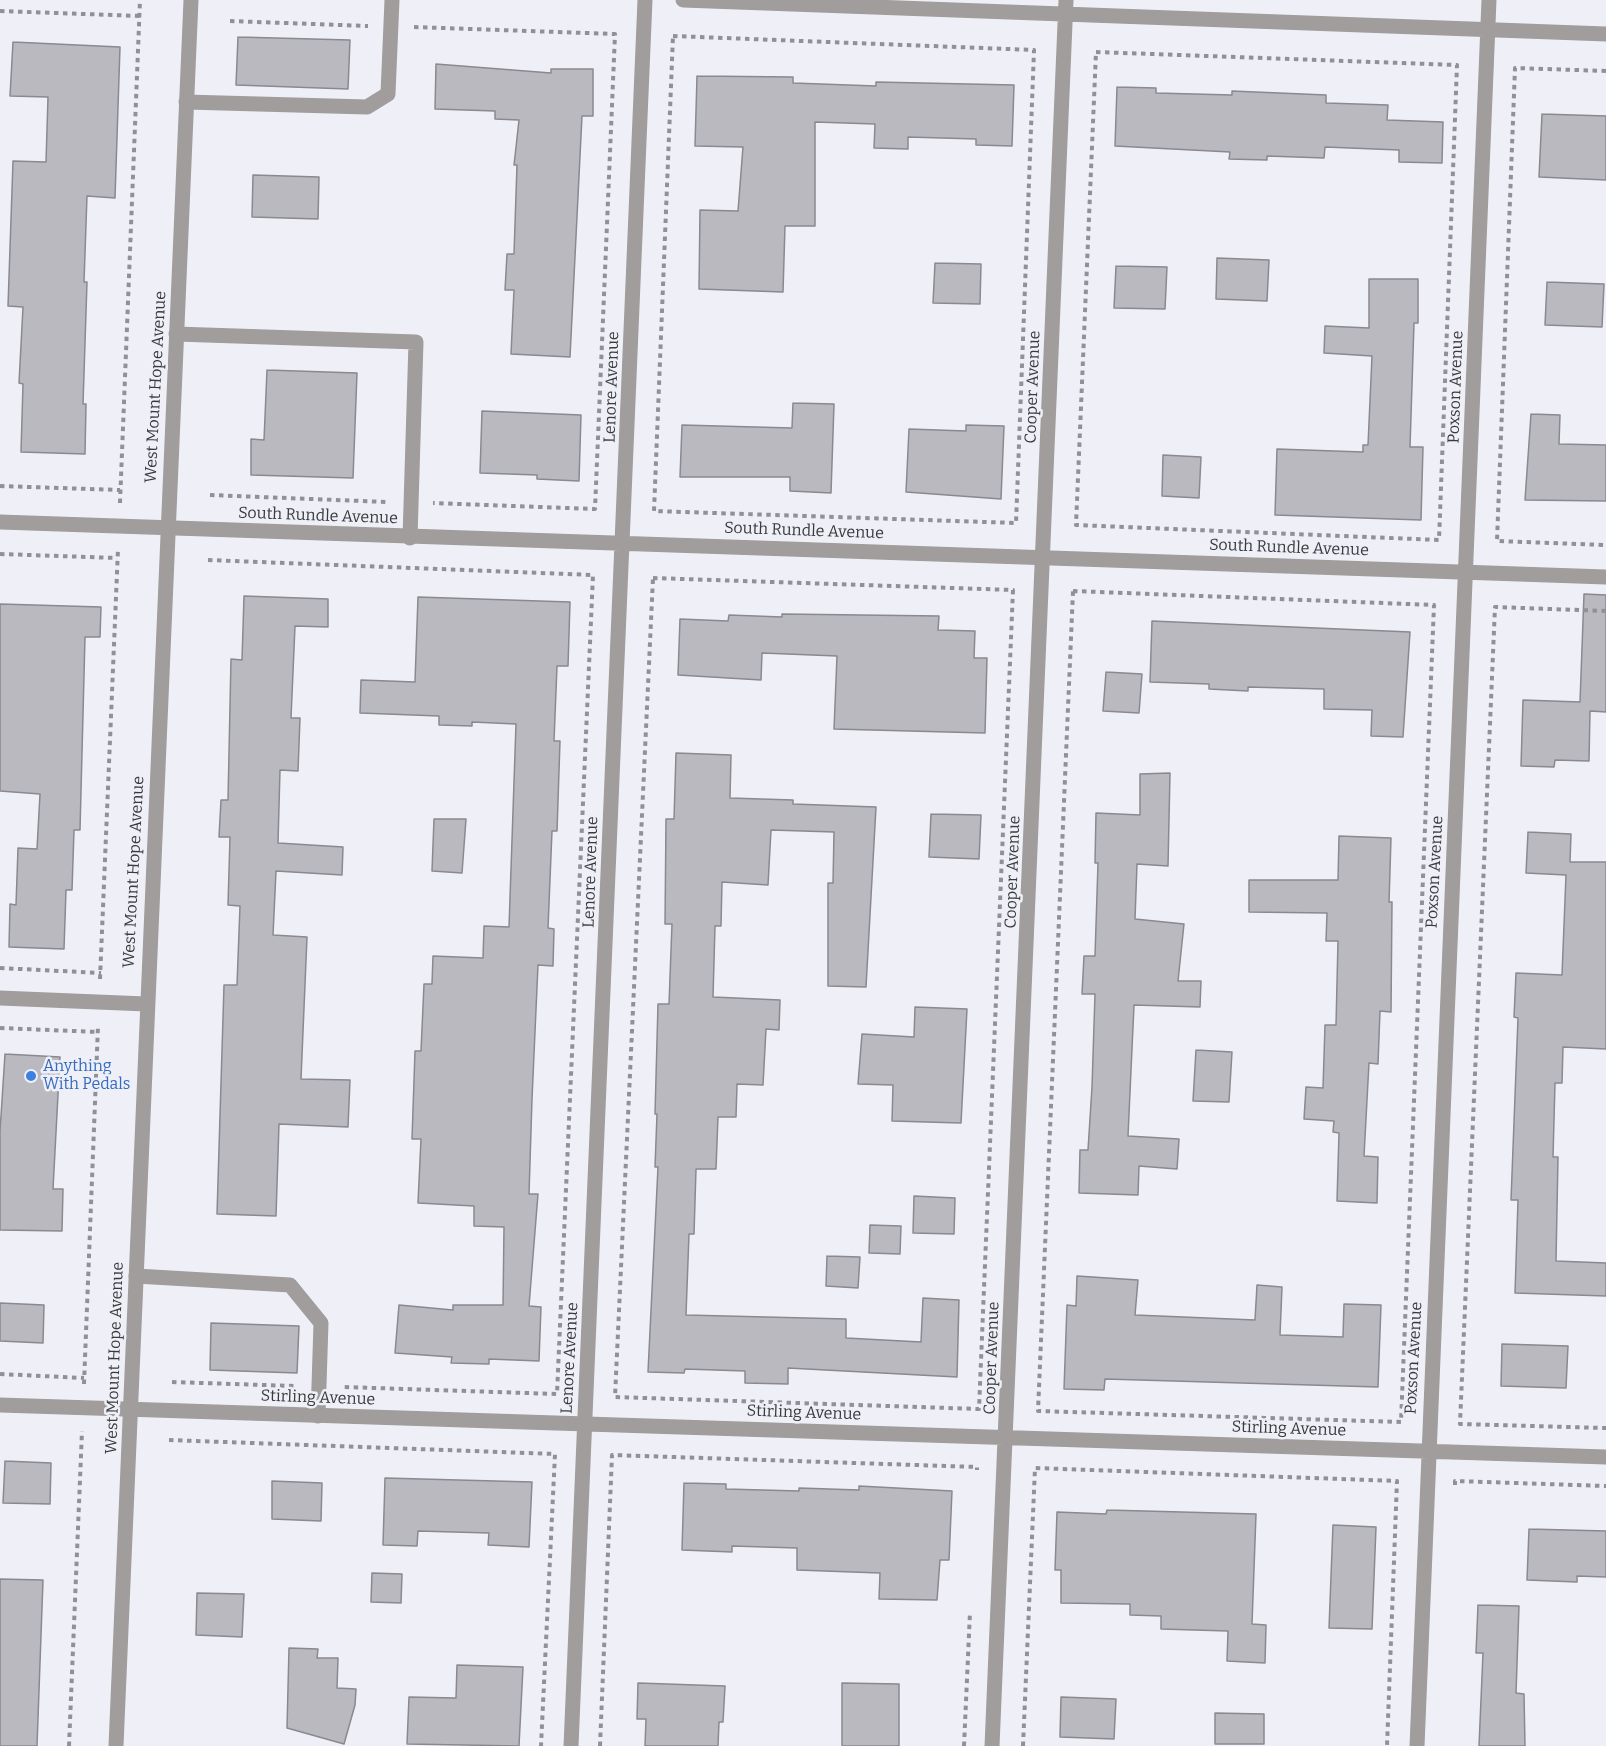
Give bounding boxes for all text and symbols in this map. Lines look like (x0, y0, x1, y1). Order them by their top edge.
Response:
street label: West Mount Hope Avenue (141, 291, 171, 483)
street label: Cooper Avenue (1021, 330, 1045, 444)
street label: Poxson Avenue (1444, 330, 1468, 444)
street label: Lenore Avenue (600, 331, 624, 443)
street label: South Rundle Avenue (238, 504, 398, 528)
street label: South Rundle Avenue (724, 519, 884, 543)
street label: South Rundle Avenue (1209, 536, 1369, 560)
street label: West Mount Hope Avenue (119, 776, 149, 968)
street label: Cooper Avenue (1001, 815, 1025, 929)
street label: Poxson Avenue (1422, 815, 1448, 929)
street label: Lenore Avenue (579, 816, 603, 928)
place label: Anything With Pedals (43, 1057, 131, 1095)
marker: Anything With Pedals (24, 1069, 38, 1083)
street label: West Mount Hope Avenue (102, 1262, 128, 1454)
street label: Cooper Avenue (980, 1301, 1004, 1415)
street label: Poxson Avenue (1401, 1301, 1427, 1415)
street label: Lenore Avenue (557, 1302, 583, 1414)
street label: Stirling Avenue (260, 1386, 376, 1410)
street label: Stirling Avenue (746, 1401, 862, 1425)
street label: Stirling Avenue (1231, 1417, 1347, 1441)

